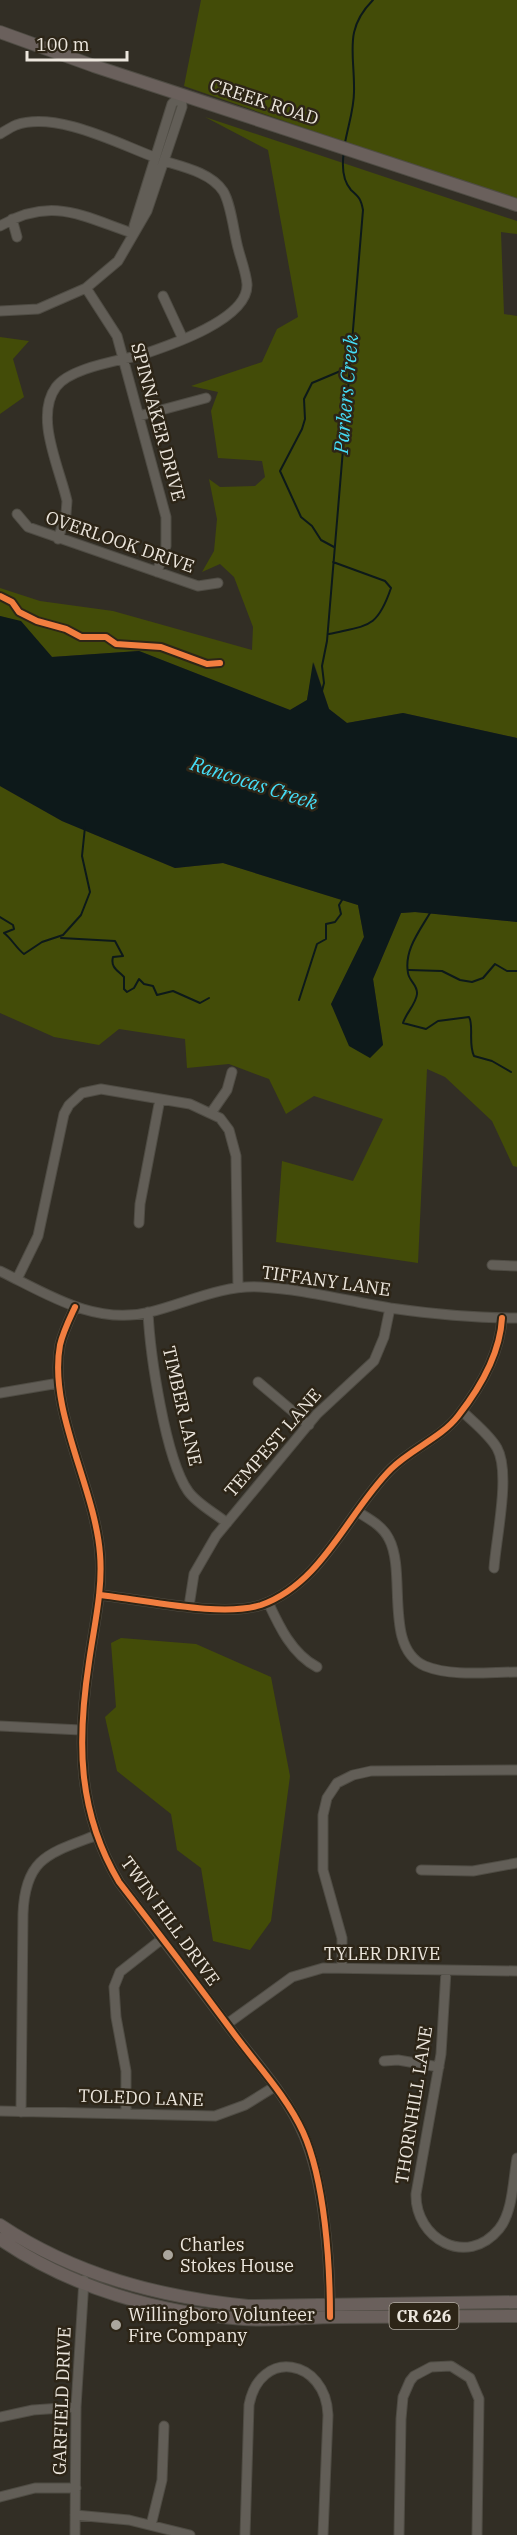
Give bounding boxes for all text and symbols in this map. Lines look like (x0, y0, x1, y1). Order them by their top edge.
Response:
scale bar (27, 24, 128, 62)
text: 100 m (36, 33, 90, 56)
street label: CREEK ROAD (207, 73, 322, 130)
water label: Parkers Creek (327, 333, 364, 456)
street label: SPINNAKER DRIVE (126, 340, 191, 504)
street label: OVERLOOK DRIVE (43, 505, 198, 578)
water label: Rancocas Creek (186, 749, 322, 816)
street label: TIFFANY LANE (260, 1260, 392, 1301)
street label: TIMBER LANE (158, 1344, 207, 1468)
street label: TEMPEST LANE (219, 1384, 326, 1502)
street label: TWIN HILL DRIVE (116, 1851, 225, 1990)
street label: TYLER DRIVE (324, 1942, 440, 1965)
street label: THORNHILL LANE (390, 2024, 437, 2186)
street label: TOLEDO LANE (78, 2084, 204, 2111)
place label: Charles Stokes House (180, 2233, 294, 2277)
marker: Charles Stokes House (161, 2248, 175, 2262)
place label: Willingboro Volunteer Fire Company (128, 2303, 315, 2347)
road number: CR 626 (390, 2303, 458, 2329)
marker: Willingboro Volunteer Fire Company (109, 2318, 123, 2332)
street label: GARFIELD DRIVE (47, 2326, 76, 2476)

